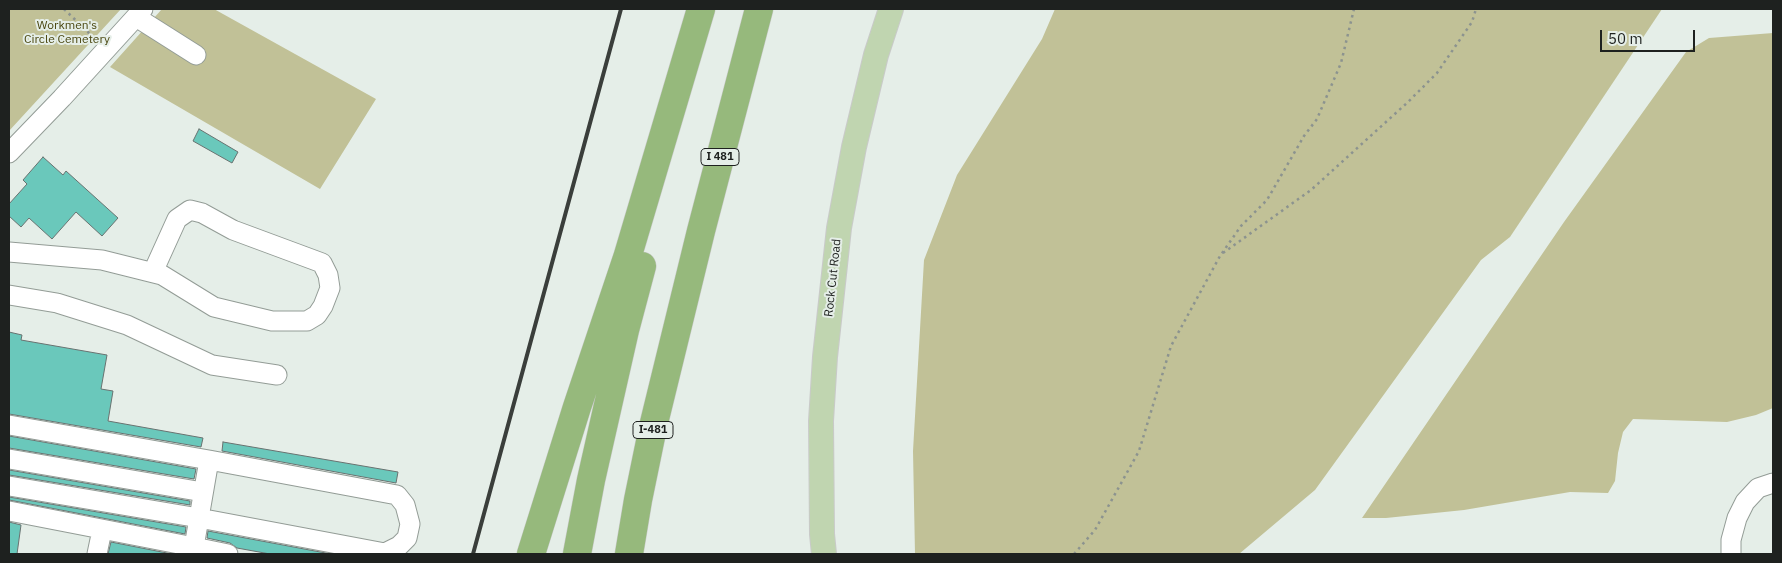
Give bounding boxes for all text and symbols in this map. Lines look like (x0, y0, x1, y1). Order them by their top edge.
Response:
park label: Workmen's Circle Cemetery (24, 19, 110, 47)
scale bar (1602, 20, 1697, 52)
text: 50 m (1608, 29, 1643, 48)
road number: I 481 (701, 148, 739, 166)
street label: Rock Cut Road (822, 238, 844, 318)
road number: I-481 (633, 422, 673, 438)

